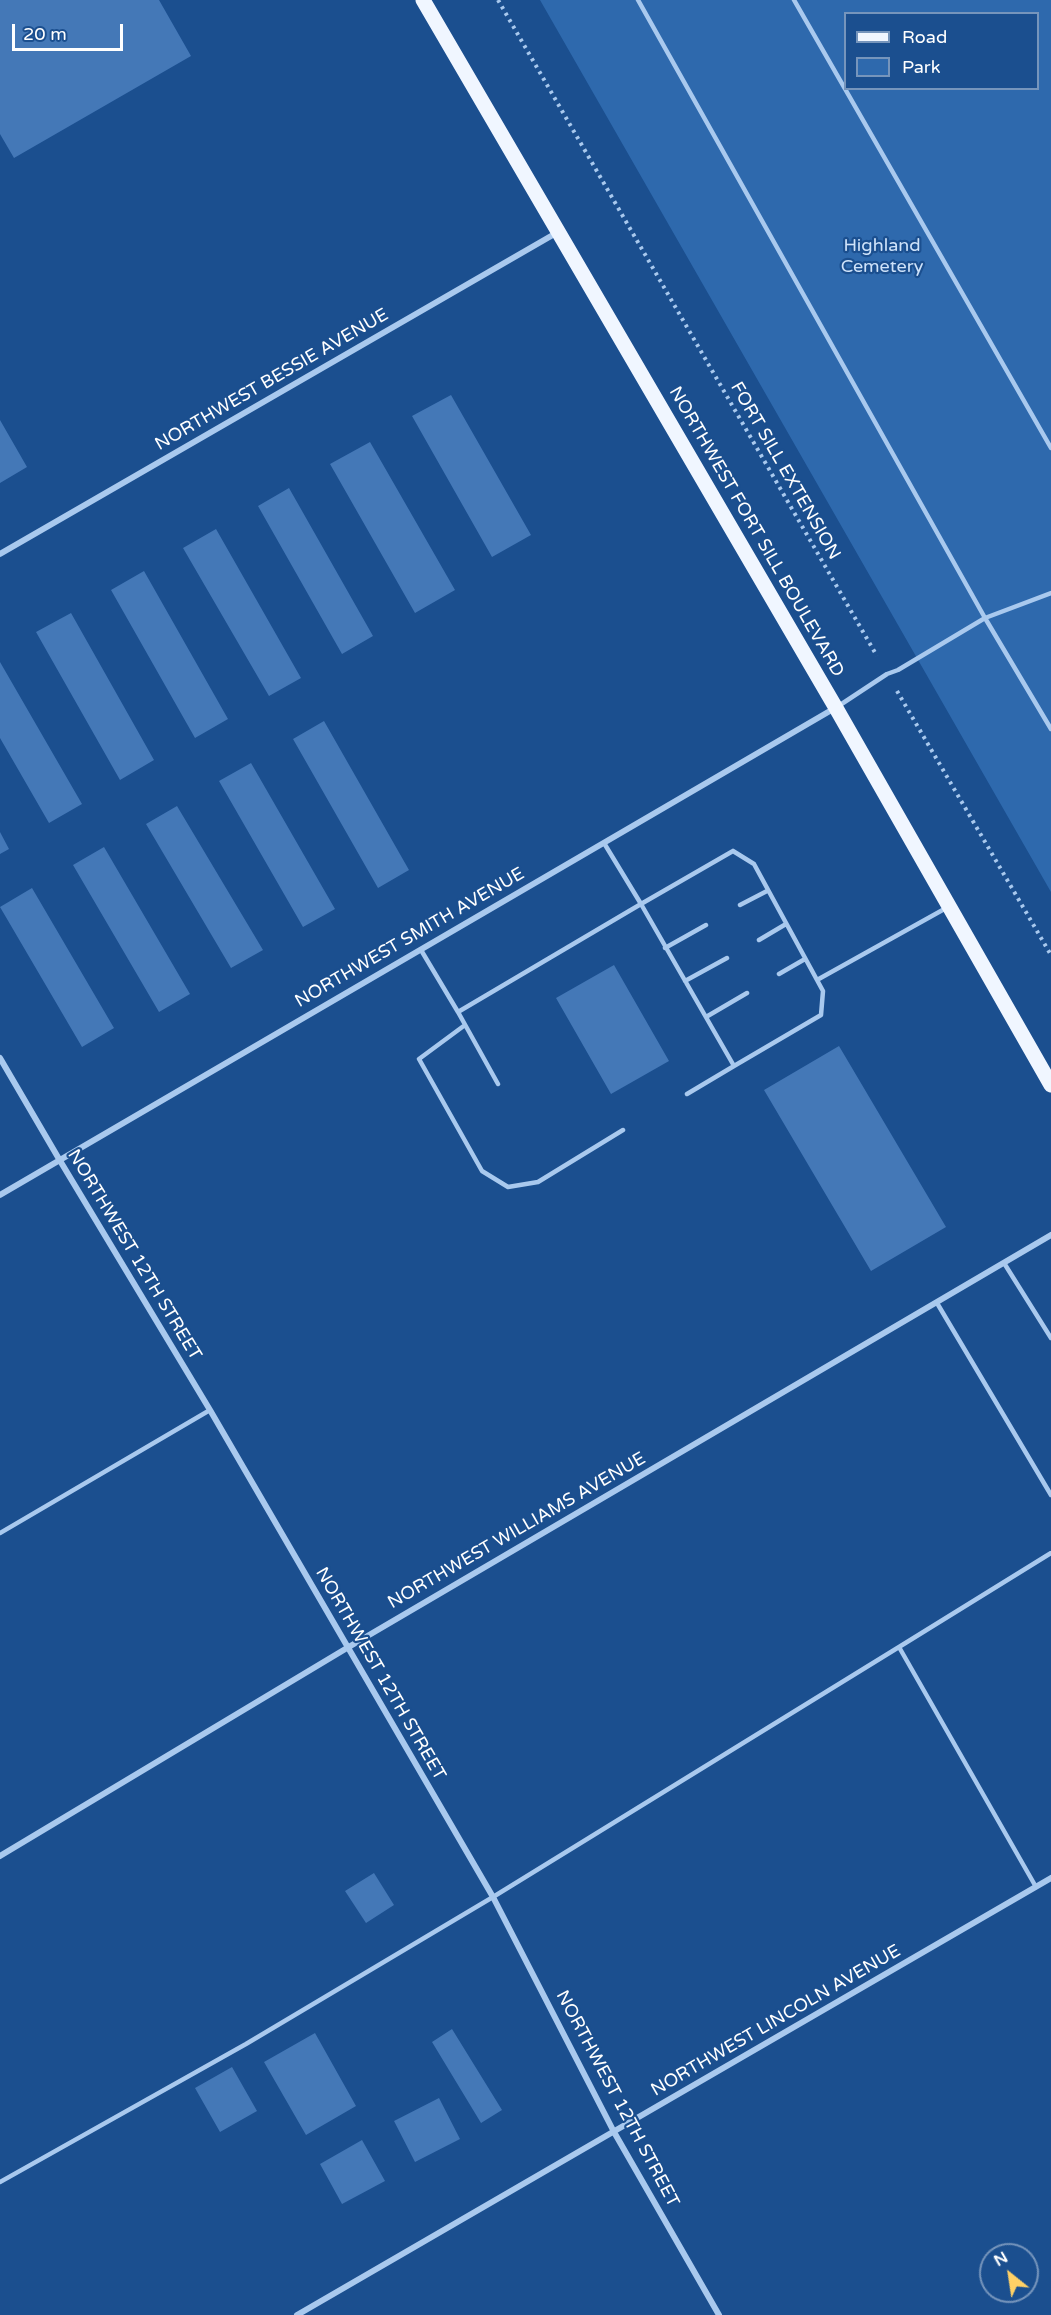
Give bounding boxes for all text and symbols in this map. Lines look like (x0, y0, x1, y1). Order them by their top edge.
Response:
scale bar (15, 12, 126, 50)
legend (844, 12, 1039, 90)
text: 20 m (23, 23, 67, 45)
text: Road (902, 26, 947, 48)
text: Park (902, 56, 940, 78)
park label: Highland Cemetery (841, 235, 923, 278)
street label: NORTHWEST BESSIE AVENUE (152, 304, 392, 456)
street label: FORT SILL EXTENSION (725, 378, 845, 564)
street label: NORTHWEST FORT SILL BOULEVARD (664, 383, 848, 681)
street label: NORTHWEST SMITH AVENUE (291, 863, 529, 1013)
street label: NORTHWEST 12TH STREET (62, 1146, 206, 1364)
street label: NORTHWEST WILLIAMS AVENUE (384, 1448, 650, 1614)
street label: NORTHWEST 12TH STREET (310, 1564, 450, 1784)
street label: NORTHWEST LINCOLN AVENUE (647, 1940, 905, 2102)
street label: NORTHWEST 12TH STREET (551, 1987, 683, 2211)
north arrow (979, 2243, 1039, 2303)
text: N (990, 2247, 1012, 2271)

